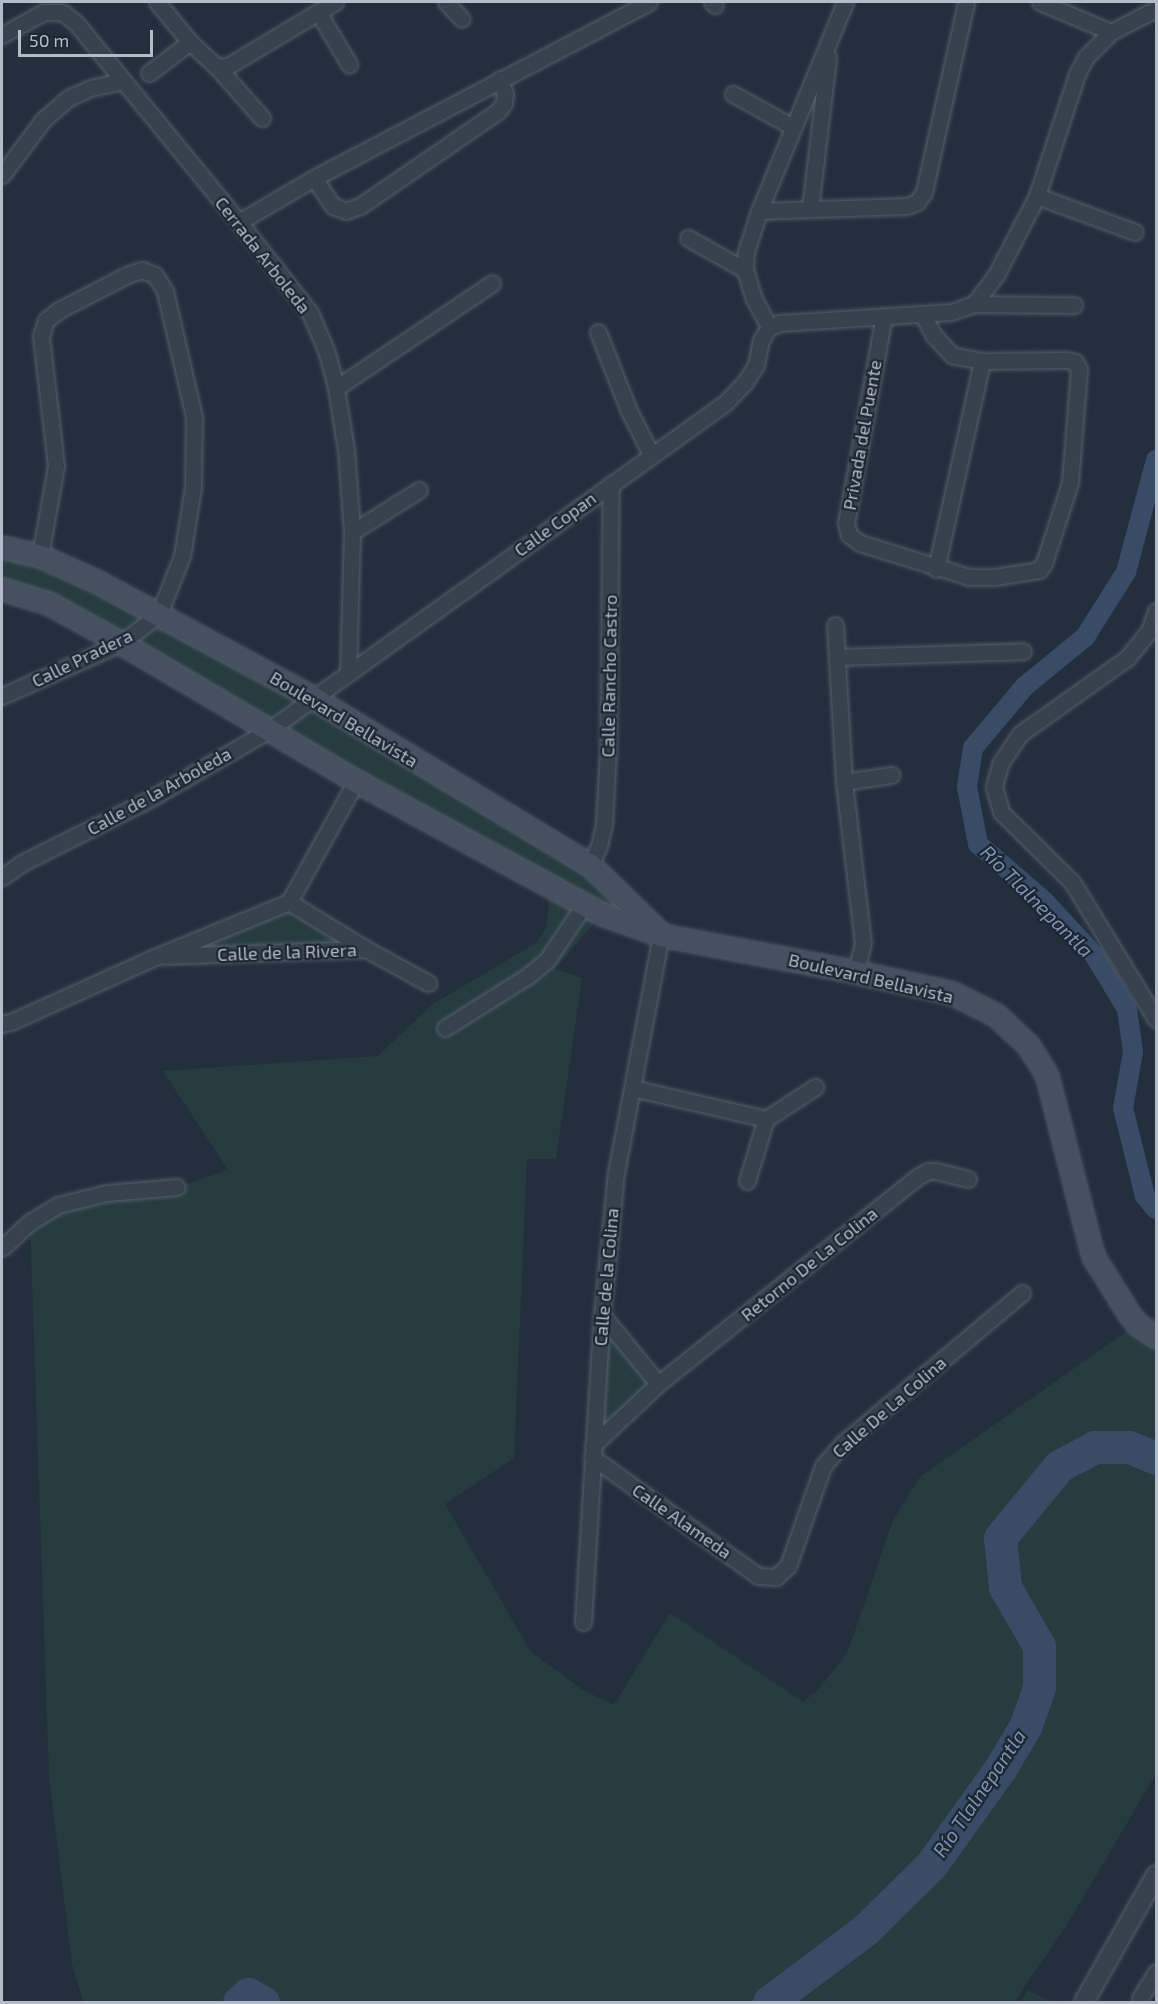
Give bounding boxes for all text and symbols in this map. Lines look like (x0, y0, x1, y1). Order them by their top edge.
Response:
scale bar (21, 18, 156, 56)
text: 50 m (29, 29, 69, 51)
street label: Cerrada Arboleda (211, 192, 315, 318)
street label: Privada del Puente (838, 358, 886, 512)
street label: Calle Copan (510, 487, 600, 561)
street label: Calle Rancho Castro (597, 594, 621, 758)
street label: Calle Pradera (28, 624, 136, 692)
street label: Boulevard Bellavista (266, 666, 422, 772)
street label: Calle de la Arboleda (83, 742, 235, 840)
water label: Río Tlalnepantla (976, 840, 1098, 962)
street label: Calle de la Rivera (217, 939, 357, 965)
street label: Boulevard Bellavista (786, 949, 956, 1007)
street label: Retorno De La Colina (736, 1202, 882, 1326)
street label: Calle de la Colina (589, 1207, 623, 1347)
street label: Calle De La Colina (828, 1352, 950, 1462)
street label: Calle Alameda (628, 1479, 736, 1563)
water label: Río Tlalnepantla (927, 1724, 1031, 1862)

